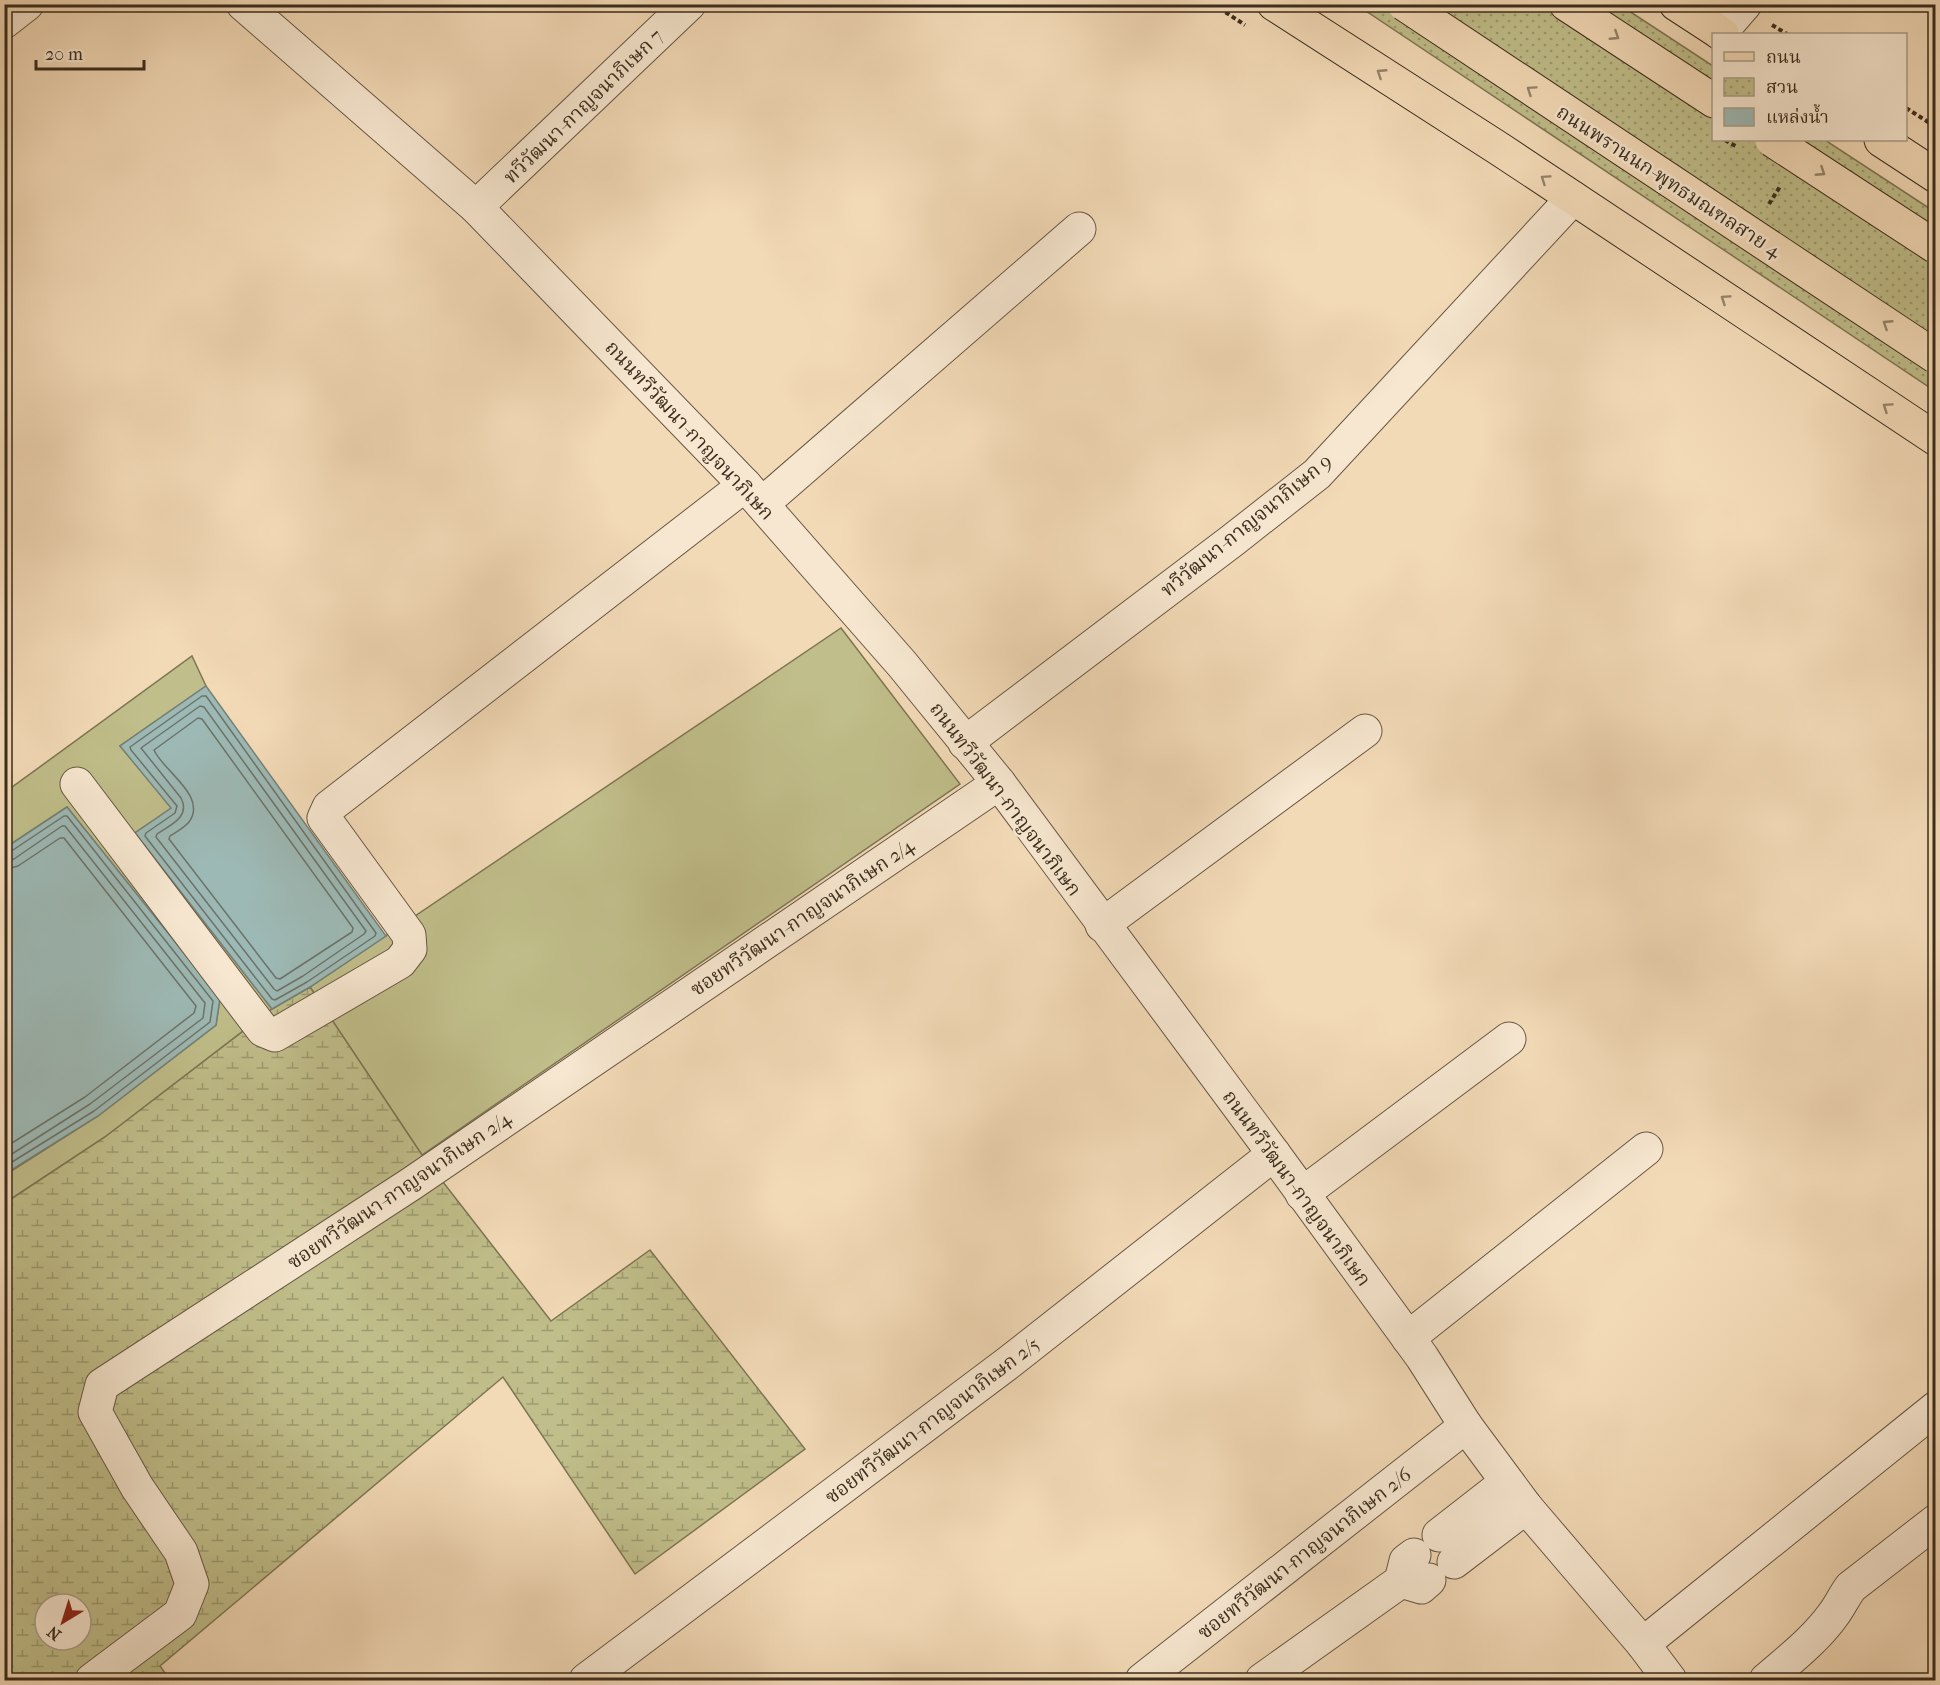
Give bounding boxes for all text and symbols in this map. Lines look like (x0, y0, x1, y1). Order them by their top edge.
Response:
street label: ทวีวัฒนา-กาญจนาภิเษก 7 (499, 24, 668, 188)
one-way arrow (1609, 29, 1619, 41)
scale bar (36, 33, 144, 71)
legend (1712, 33, 1907, 141)
text: 20 m (45, 44, 83, 65)
text: ถนน (1766, 47, 1801, 68)
one-way arrow (1377, 69, 1388, 80)
text: สวน (1766, 77, 1798, 98)
one-way arrow (1527, 85, 1537, 97)
street label: ถนนพรานนก-พุทธมณฑลสาย 4 (1552, 100, 1786, 264)
text: แหล่งน้ำ (1766, 103, 1829, 128)
one-way arrow (1815, 164, 1825, 176)
one-way arrow (1541, 175, 1552, 186)
one-way arrow (1720, 295, 1731, 306)
one-way arrow (1882, 321, 1893, 332)
street label: ถนนทวีวัฒนา-กาญจนาภิเษก (600, 336, 779, 525)
one-way arrow (1883, 403, 1894, 414)
street label: ทวีวัฒนา-กาญจนาภิเษก 9 (1156, 449, 1336, 601)
street label: ถนนทวีวัฒนา-กาญจนาภิเษก (925, 698, 1086, 901)
street label: ซอยทวีวัฒนา-กาญจนาภิเษก 2/4 (686, 833, 919, 1001)
street label: ถนนทวีวัฒนา-กาญจนาภิเษก (1218, 1086, 1376, 1291)
street label: ซอยทวีวัฒนา-กาญจนาภิเษก 2/4 (283, 1106, 516, 1274)
street label: ซอยทวีวัฒนา-กาญจนาภิเษก 2/5 (821, 1332, 1044, 1508)
street label: ซอยทวีวัฒนา-กาญจนาภิเษก 2/6 (1193, 1463, 1416, 1644)
north arrow (33, 1592, 93, 1652)
text: N (43, 1622, 65, 1645)

